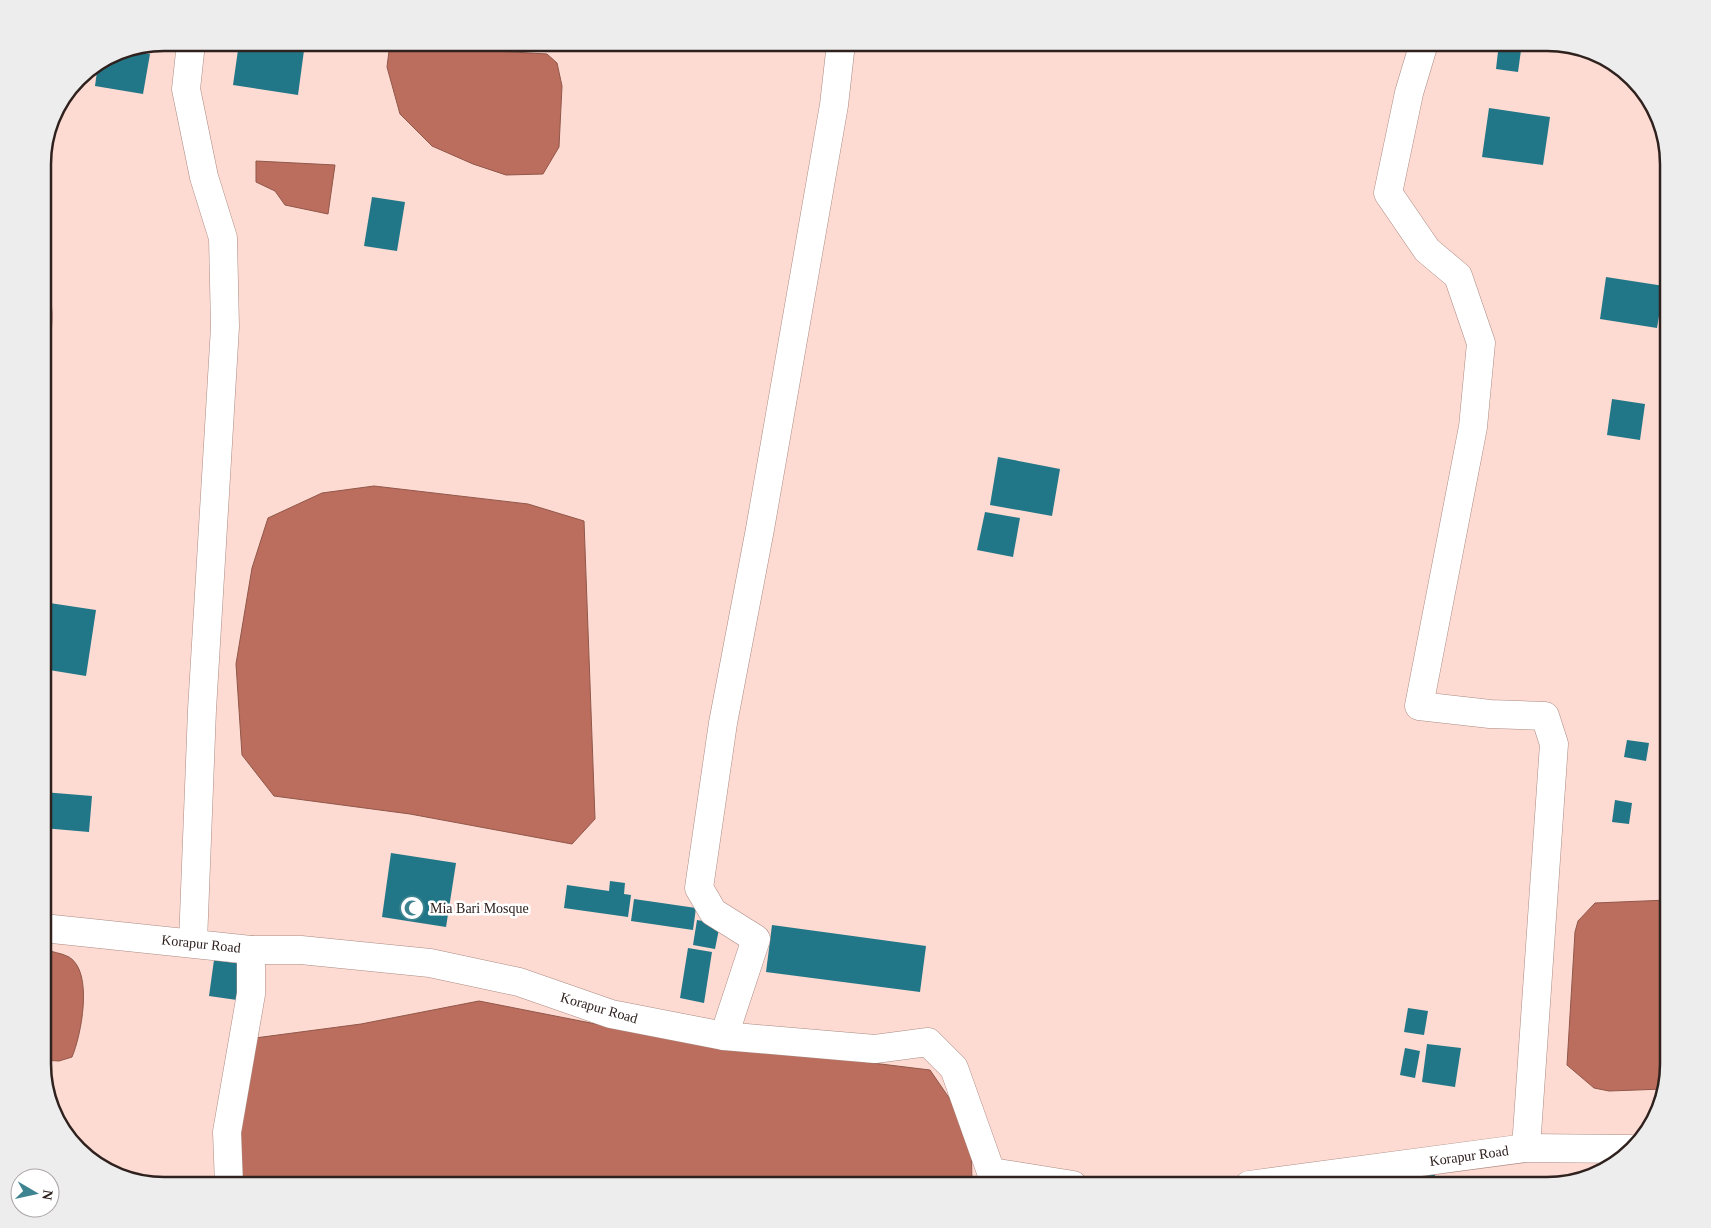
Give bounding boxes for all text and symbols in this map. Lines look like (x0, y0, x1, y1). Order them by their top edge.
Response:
mosque icon: Mia Bari Mosque (399, 895, 425, 921)
place label: Mia Bari Mosque (430, 901, 529, 916)
street label: Korapur Road (161, 932, 241, 956)
street label: Korapur Road (559, 990, 639, 1026)
street label: Korapur Road (1428, 1143, 1510, 1169)
north arrow (10, 1168, 60, 1218)
text: N (39, 1189, 56, 1201)

